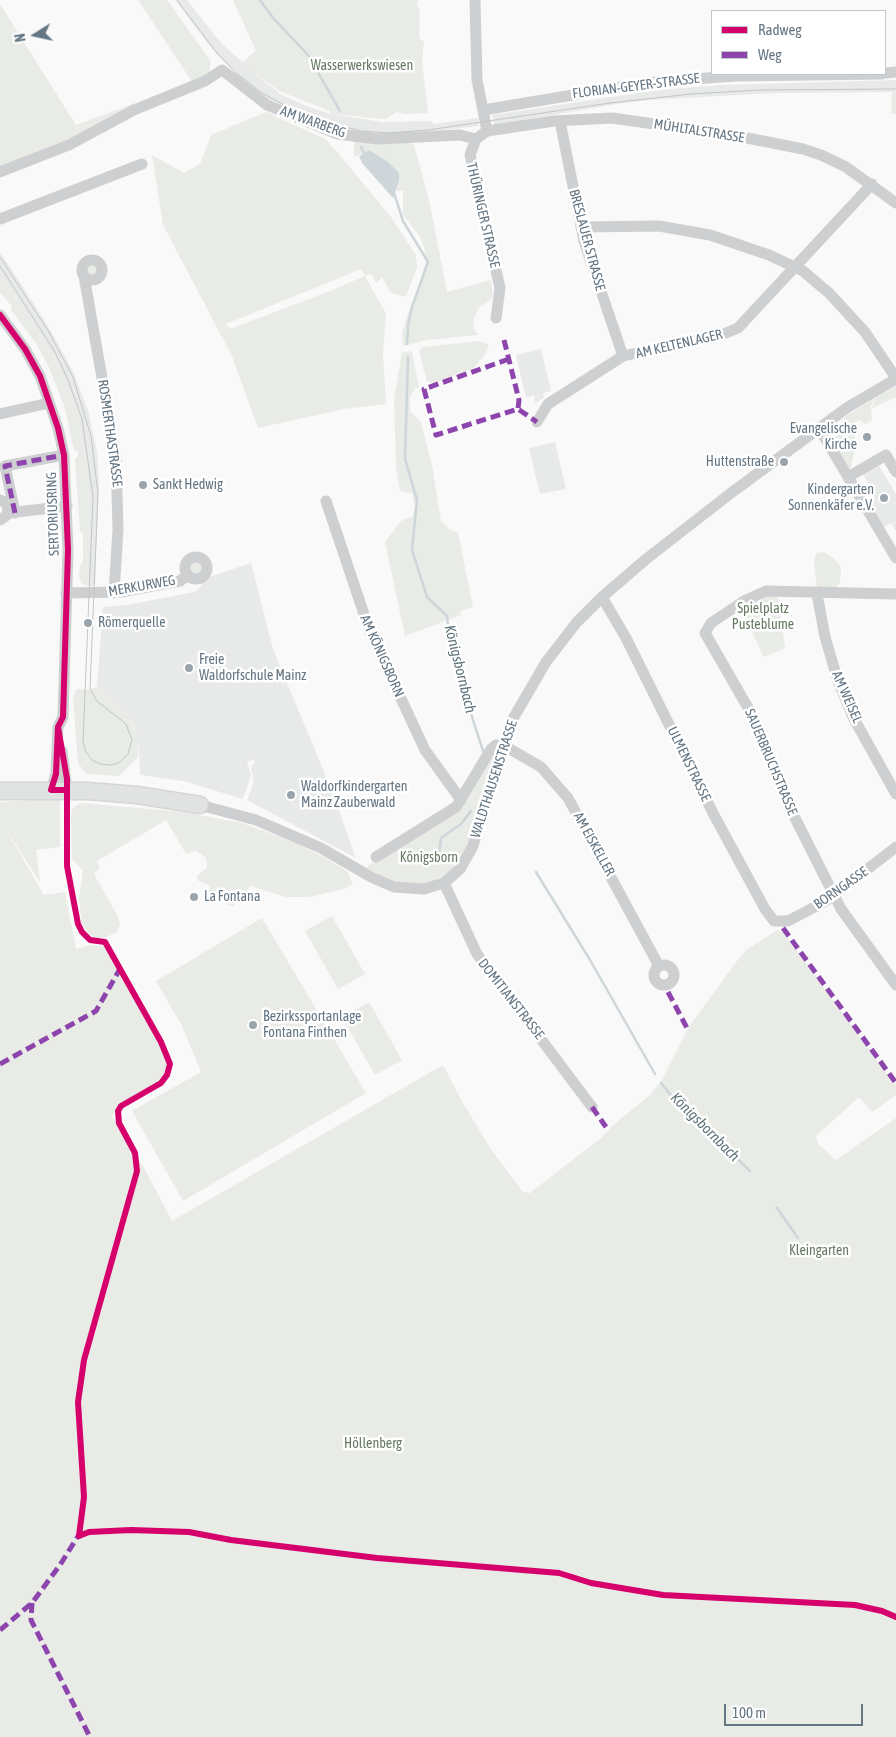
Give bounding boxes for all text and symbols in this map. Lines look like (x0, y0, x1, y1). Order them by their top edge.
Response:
north arrow (10, 10, 60, 60)
legend (711, 10, 886, 75)
text: Radweg (758, 21, 802, 38)
text: N (12, 32, 29, 43)
text: Weg (758, 46, 782, 63)
park label: Wasserwerkswiesen (311, 58, 413, 74)
street label: FLORIAN-GEYER-STRASSE (572, 70, 700, 102)
street label: AM WARBERG (278, 102, 348, 142)
street label: MÜHLTALSTRASSE (653, 116, 745, 146)
street label: THÜRINGER STRASSE (463, 161, 503, 269)
street label: BRESLAUER STRASSE (565, 187, 609, 293)
street label: AM KELTENLAGER (634, 326, 724, 362)
street label: ROSMERTHASTRASSE (94, 378, 126, 488)
place label: Evangelische Kirche (790, 421, 857, 454)
marker: Evangelische Kirche (861, 431, 873, 443)
place label: Huttenstraße (706, 454, 774, 470)
marker: Huttenstraße (778, 456, 790, 468)
street label: SERTORIUSRING (43, 472, 63, 556)
place label: Sankt Hedwig (153, 477, 223, 493)
marker: Sankt Hedwig (137, 479, 149, 491)
place label: Kindergarten Sonnenkäfer e.V. (788, 482, 874, 514)
marker: Kindergarten Sonnenkäfer e.V. (878, 492, 890, 504)
street label: MERKURWEG (107, 572, 177, 600)
park label: Spielplatz Pusteblume (732, 601, 794, 634)
street label: AM KÖNIGSBORN (356, 612, 408, 700)
place label: Römerquelle (98, 615, 166, 631)
marker: Römerquelle (82, 617, 94, 629)
water label: Königsbornbach (440, 623, 480, 715)
place label: Freie Waldorfschule Mainz (199, 652, 306, 684)
marker: Freie Waldorfschule Mainz (183, 662, 195, 674)
street label: AM WEISEL (828, 668, 866, 726)
street label: SAUERBRUCHSTRASSE (741, 706, 801, 818)
street label: WALDTHAUSENSTRASSE (467, 718, 521, 840)
street label: ULMENSTRASSE (664, 724, 714, 804)
place label: Waldorfkindergarten Mainz Zauberwald (301, 779, 408, 812)
marker: Waldorfkindergarten Mainz Zauberwald (285, 789, 297, 801)
street label: AM EISKELLER (570, 809, 618, 879)
park label: Königsborn (400, 850, 458, 866)
street label: BORNGASSE (811, 863, 871, 913)
place label: La Fontana (204, 889, 260, 905)
marker: La Fontana (188, 891, 200, 903)
street label: DOMITIANSTRASSE (474, 955, 548, 1043)
place label: Bezirkssportanlage Fontana Finthen (263, 1009, 361, 1042)
marker: Bezirkssportanlage Fontana Finthen (247, 1019, 259, 1031)
water label: Königsbornbach (667, 1089, 743, 1165)
park label: Kleingarten (789, 1243, 849, 1259)
park label: Höllenberg (344, 1436, 402, 1452)
scale bar (726, 1694, 865, 1726)
text: 100 m (732, 1704, 766, 1721)

